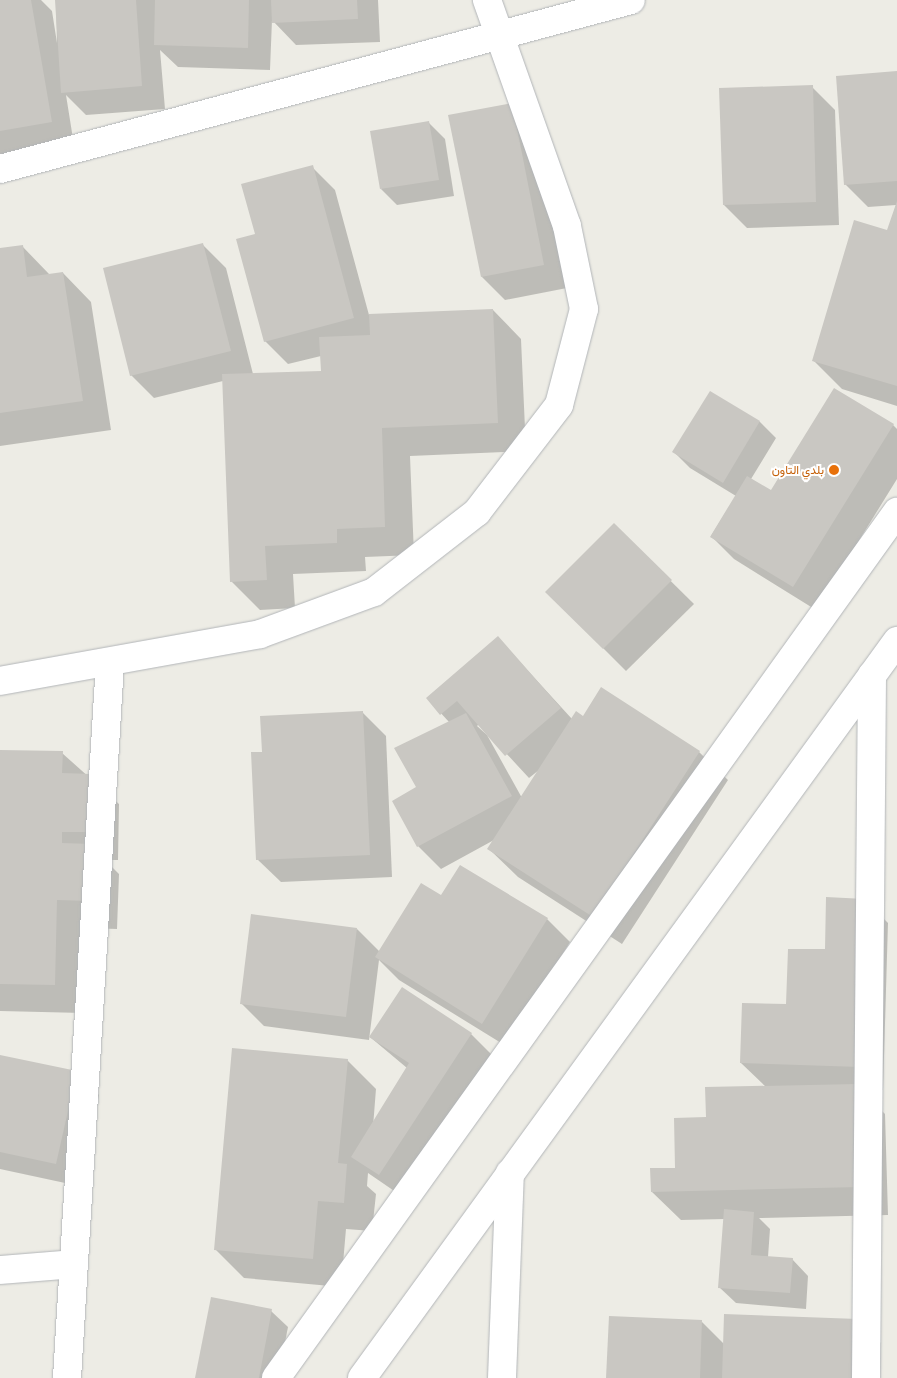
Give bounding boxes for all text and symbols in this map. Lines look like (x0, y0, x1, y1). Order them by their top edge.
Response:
place label: بلدي التاون (772, 463, 824, 477)
marker: بلدي التاون (828, 464, 840, 476)

